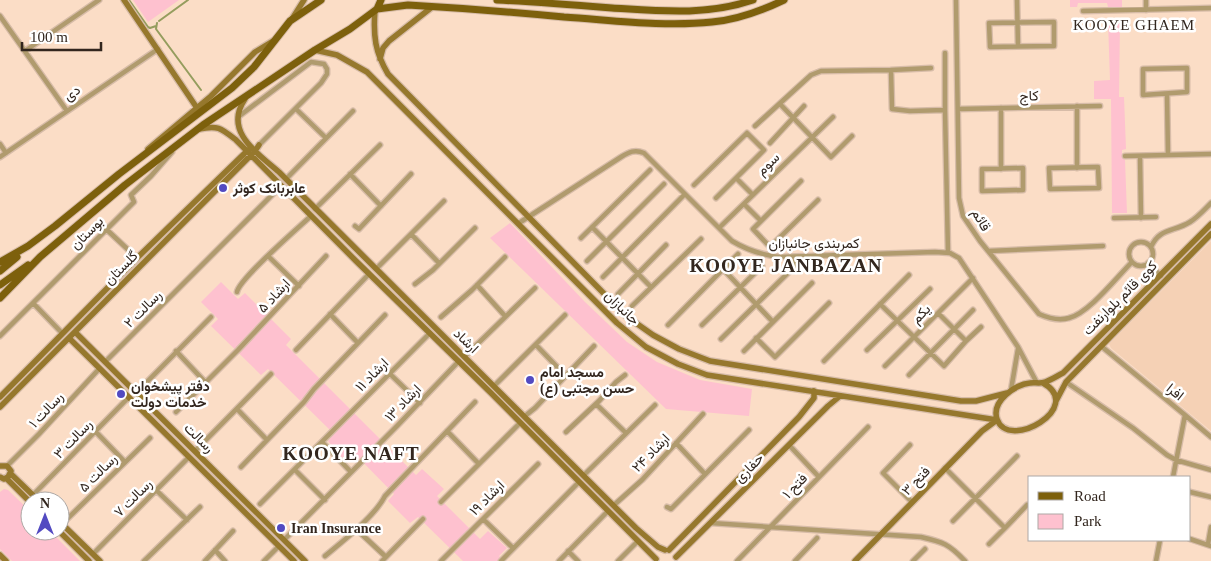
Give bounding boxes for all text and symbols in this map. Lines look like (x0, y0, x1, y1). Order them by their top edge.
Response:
district label: KOOYE GHAEM (1073, 17, 1195, 33)
scale bar (22, 20, 101, 52)
text: 100 m (30, 29, 68, 45)
street label: دی (61, 82, 84, 105)
street label: کاج (1019, 88, 1039, 107)
street label: سوم (754, 150, 783, 179)
place label: عابربانک کوثر (232, 181, 305, 197)
marker: عابربانک کوثر (217, 182, 229, 194)
street label: قائم (968, 206, 993, 234)
street label: بوستان (68, 214, 107, 253)
street label: کمربندی جانبازان (768, 236, 860, 252)
street label: گلستان (101, 248, 142, 289)
district label: KOOYE JANBAZAN (690, 255, 882, 276)
street label: کوی قائم بلوارنفت (1080, 258, 1161, 339)
street label: ارشاد ۵ (255, 276, 294, 316)
street label: رسالت ۲ (121, 287, 166, 331)
street label: جانبازان (601, 288, 642, 329)
street label: یکم (908, 301, 934, 327)
street label: ارشاد (450, 326, 481, 357)
street label: ارشاد ۱۱ (353, 356, 392, 395)
place label: مسجد امام حسن مجتبی (ع) (540, 365, 635, 398)
marker: مسجد امام حسن مجتبی (ع) (524, 374, 536, 386)
place label: دفتر پیشخوان خدمات دولت (131, 379, 210, 411)
street label: افرا (1163, 381, 1186, 404)
street label: ارشاد ۱۳ (382, 382, 425, 425)
marker: دفتر پیشخوان خدمات دولت (115, 388, 127, 400)
street label: رسالت ۱ (26, 389, 67, 432)
street label: رسالت ۳ (51, 416, 96, 462)
street label: رسالت (180, 420, 217, 457)
street label: ارشاد ۲۴ (629, 431, 674, 476)
district label: KOOYE NAFT (282, 443, 420, 464)
street label: حفاری (731, 450, 767, 486)
street label: رسالت ۵ (76, 451, 121, 496)
street label: فتح ۳ (899, 464, 935, 500)
street label: فتح ۱ (780, 471, 812, 504)
street label: رسالت ۷ (111, 476, 156, 521)
legend (1028, 476, 1191, 541)
street label: ارشاد ۱۹ (467, 478, 508, 519)
text: Road (1074, 488, 1106, 504)
north arrow (20, 491, 70, 541)
text: N (40, 496, 50, 511)
text: Park (1074, 513, 1102, 529)
place label: Iran Insurance (291, 521, 381, 536)
marker: Iran Insurance (275, 522, 287, 534)

